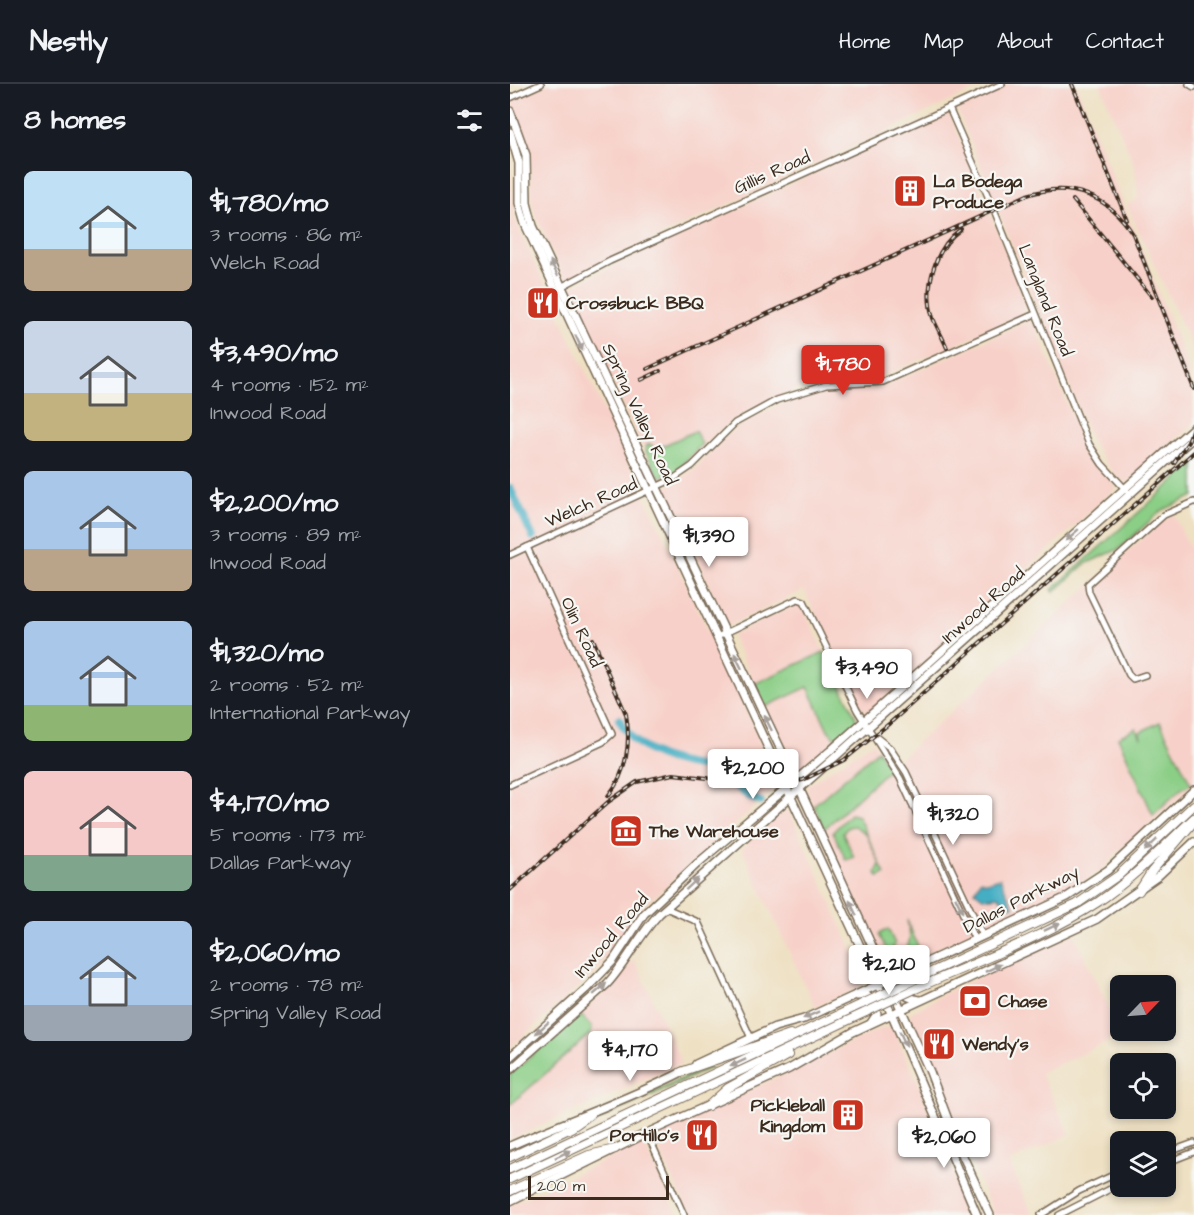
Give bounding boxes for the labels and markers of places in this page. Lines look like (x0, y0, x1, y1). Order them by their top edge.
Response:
place label: La Bodega Produce (933, 169, 1023, 215)
building icon: La Bodega Produce (892, 173, 928, 209)
restaurant icon: Crossbuck BBQ (525, 285, 561, 321)
place label: Crossbuck BBQ (566, 291, 704, 316)
pin: $1,780 (794, 345, 892, 396)
pin: $1,390 (660, 517, 758, 568)
pin: $3,490 (818, 649, 916, 700)
pin: $2,200 (704, 749, 802, 800)
pin: $1,320 (904, 795, 1002, 846)
museum icon: The Warehouse (608, 813, 644, 849)
place label: The Warehouse (648, 819, 779, 844)
pin: $2,210 (840, 945, 938, 996)
bank icon: Chase (957, 983, 993, 1019)
place label: Chase (998, 989, 1048, 1014)
restaurant icon: Wendy's (921, 1026, 957, 1062)
pin: $4,170 (581, 1031, 679, 1082)
place label: Wendy's (961, 1032, 1029, 1058)
place label: Pickleball Kingdom (751, 1093, 826, 1140)
building icon: Pickleball Kingdom (830, 1097, 866, 1133)
restaurant icon: Portillo's (684, 1117, 720, 1153)
pin: $2,060 (895, 1118, 993, 1169)
place label: Portillo's (610, 1123, 679, 1148)

